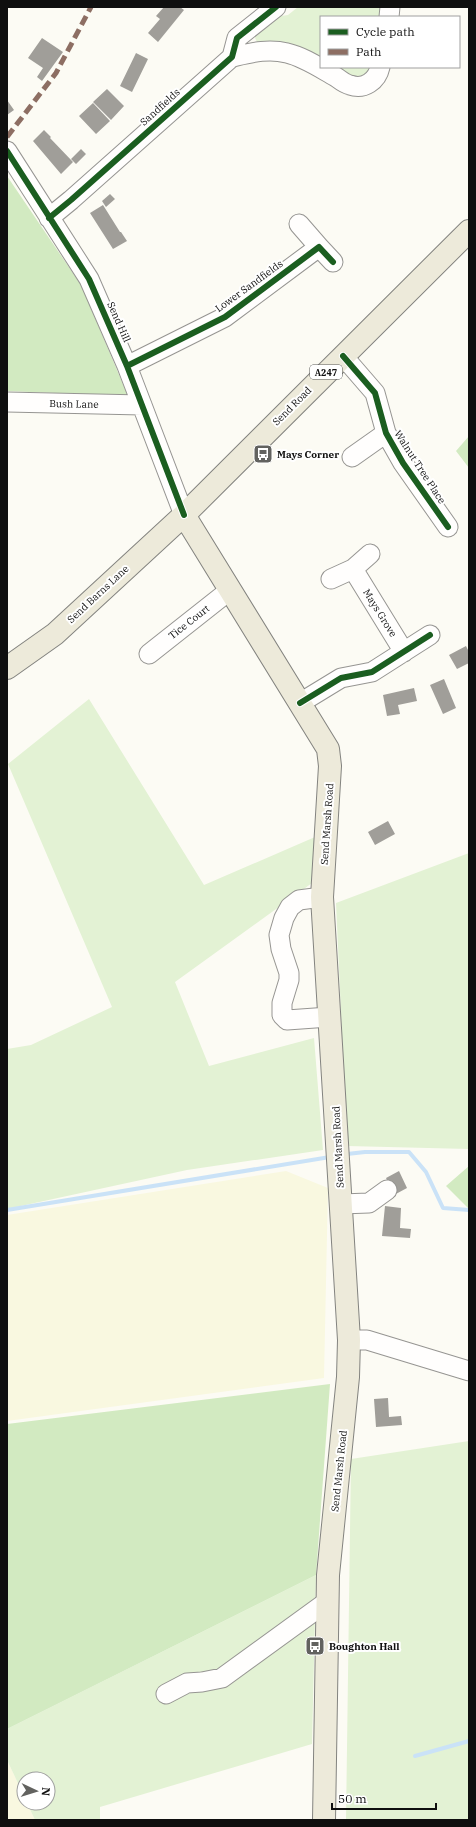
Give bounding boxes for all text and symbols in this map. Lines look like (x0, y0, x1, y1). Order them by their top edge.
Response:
legend (320, 16, 460, 68)
text: Cycle path (356, 24, 415, 39)
text: Path (356, 44, 382, 59)
street label: Sandfields (137, 86, 183, 128)
street label: Lower Sandfields (213, 257, 286, 315)
street label: Send Hill (104, 300, 134, 344)
road number: A247 (310, 365, 342, 379)
street label: Send Road (270, 384, 314, 428)
street label: Bush Lane (49, 397, 99, 411)
street label: Walnut Tree Place (391, 428, 449, 506)
bus stop icon: Mays Corner (252, 443, 274, 465)
place label: Mays Corner (277, 448, 339, 461)
street label: Send Barns Lane (65, 562, 131, 626)
street label: Mays Grove (360, 587, 400, 639)
street label: Tice Court (166, 602, 213, 642)
street label: Send Marsh Road (318, 783, 336, 865)
street label: Send Marsh Road (329, 1106, 347, 1188)
street label: Send Marsh Road (328, 1430, 350, 1512)
bus stop icon: Boughton Hall (304, 1635, 326, 1657)
place label: Boughton Hall (329, 1640, 399, 1653)
north arrow (16, 1771, 56, 1811)
scale bar (332, 1785, 436, 1811)
text: N (39, 1787, 53, 1797)
text: 50 m (338, 1791, 367, 1806)

